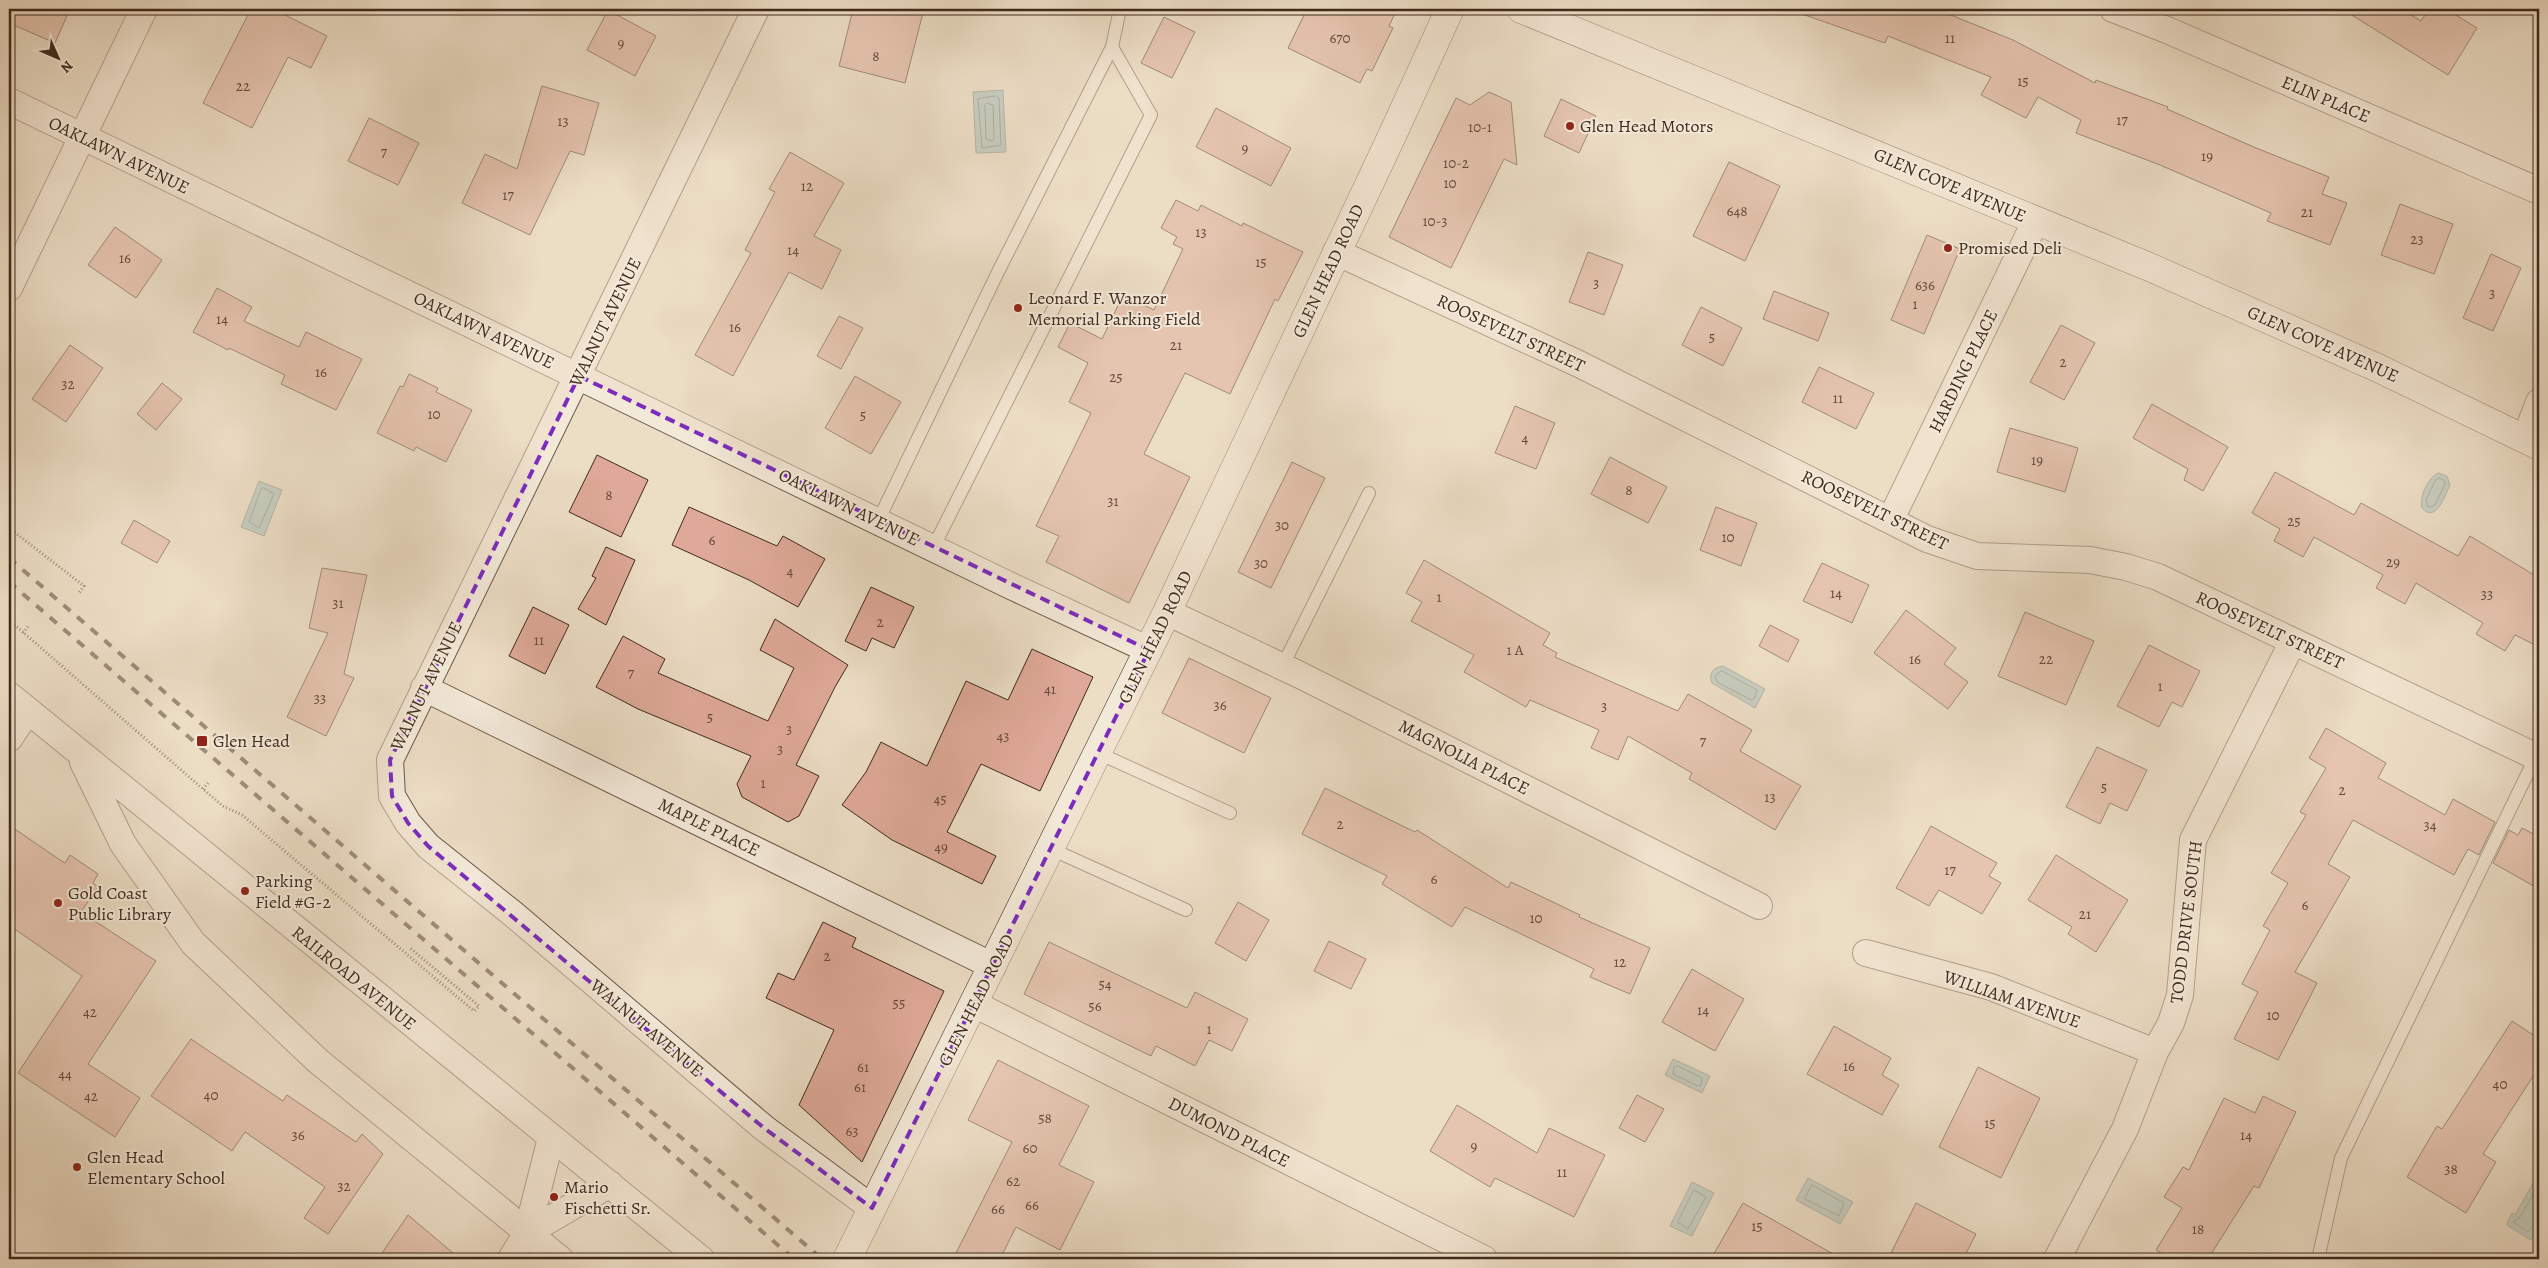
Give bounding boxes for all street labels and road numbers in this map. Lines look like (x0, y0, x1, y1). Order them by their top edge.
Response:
street label: ELIN PLACE (2278, 70, 2374, 128)
street label: OAKLAWN AVENUE (45, 110, 193, 200)
street label: GLEN COVE AVENUE (1870, 142, 2030, 228)
street label: GLEN HEAD ROAD (1286, 200, 1370, 342)
street label: WALNUT AVENUE (563, 253, 647, 392)
street label: OAKLAWN AVENUE (410, 285, 558, 375)
street label: ROOSEVELT STREET (1433, 288, 1589, 378)
street label: GLEN COVE AVENUE (2244, 300, 2402, 388)
street label: HARDING PLACE (1923, 305, 2003, 437)
street label: OAKLAWN AVENUE (775, 462, 923, 552)
street label: ROOSEVELT STREET (1797, 464, 1953, 556)
street label: GLEN HEAD ROAD (1112, 567, 1198, 707)
street label: ROOSEVELT STREET (2192, 585, 2348, 675)
street label: WALNUT AVENUE (384, 617, 468, 756)
street label: MAGNOLIA PLACE (1394, 714, 1534, 800)
street label: MAPLE PLACE (654, 792, 764, 862)
street label: TODD DRIVE SOUTH (2164, 839, 2208, 1005)
street label: RAILROAD AVENUE (287, 920, 421, 1036)
street label: GLEN HEAD ROAD (932, 930, 1020, 1070)
street label: WILLIAM AVENUE (1939, 964, 2084, 1034)
street label: WALNUT AVENUE (584, 973, 709, 1083)
street label: DUMOND PLACE (1164, 1091, 1294, 1173)

